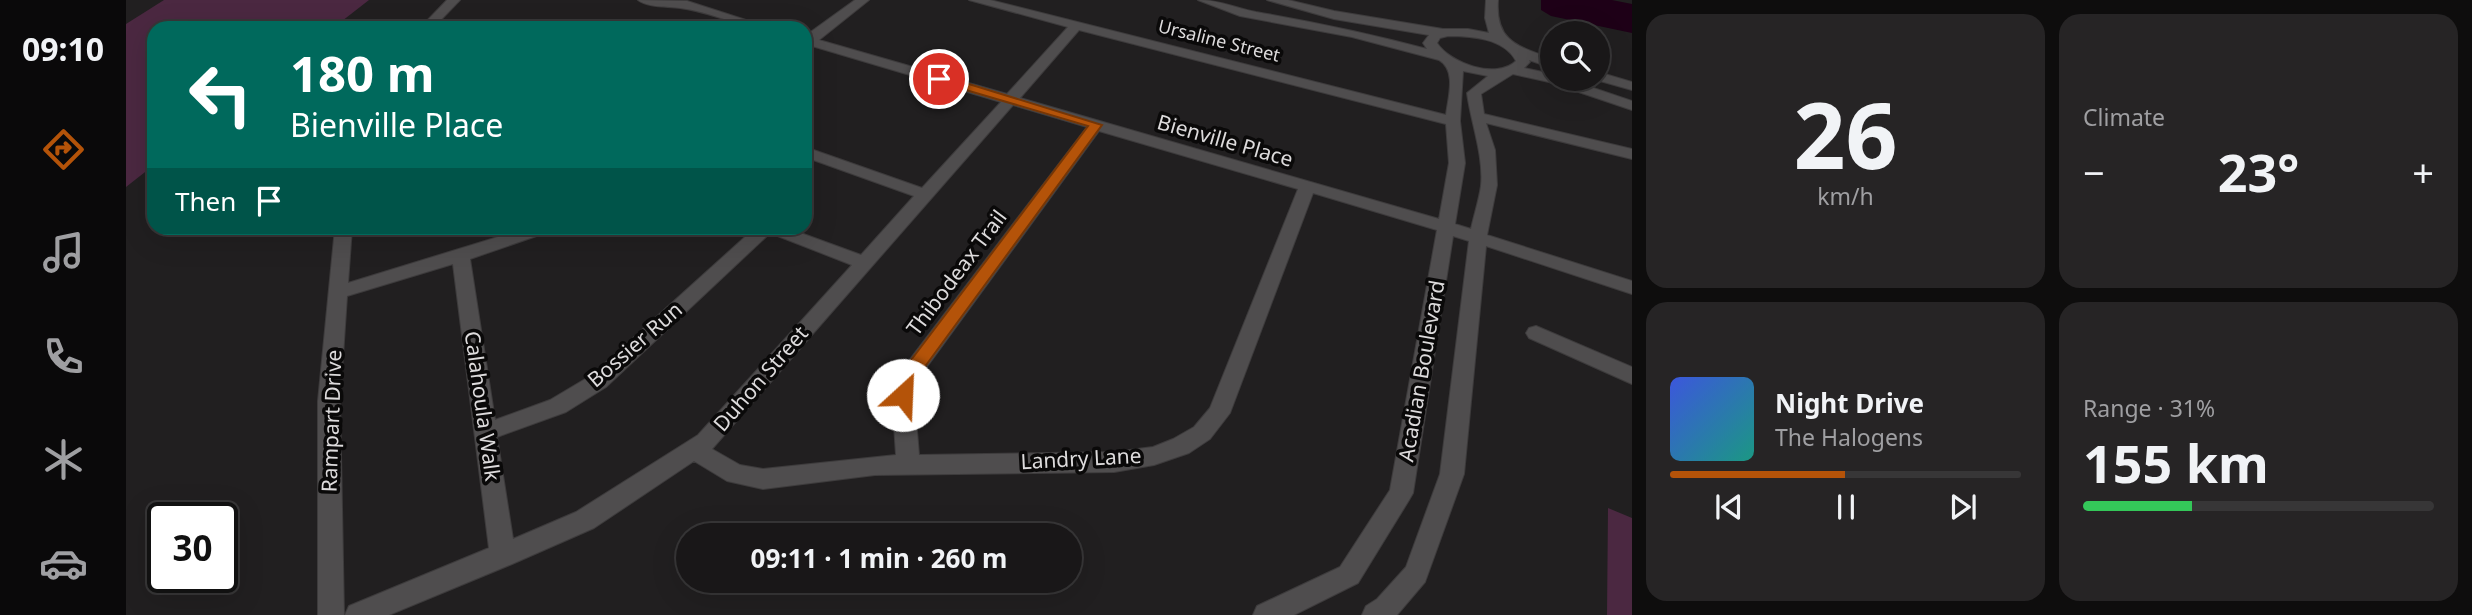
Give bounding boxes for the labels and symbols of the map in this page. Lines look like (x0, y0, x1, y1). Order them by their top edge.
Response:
street label: Ursaline Street (1156, 13, 1283, 67)
pin (909, 49, 969, 109)
street label: Bienville Place (1154, 107, 1296, 173)
street label: Thibodeax Trail (900, 204, 1013, 341)
street label: Acadian Boulevard (1391, 278, 1451, 464)
street label: Bossier Run (581, 295, 688, 393)
street label: Duhon Street (707, 319, 814, 437)
street label: Calahoula Walk (459, 329, 507, 483)
street label: Rampart Drive (315, 349, 347, 493)
position arrow (866, 358, 940, 432)
street label: Landry Lane (1020, 441, 1142, 475)
speed limit sign: 30 (147, 502, 238, 593)

